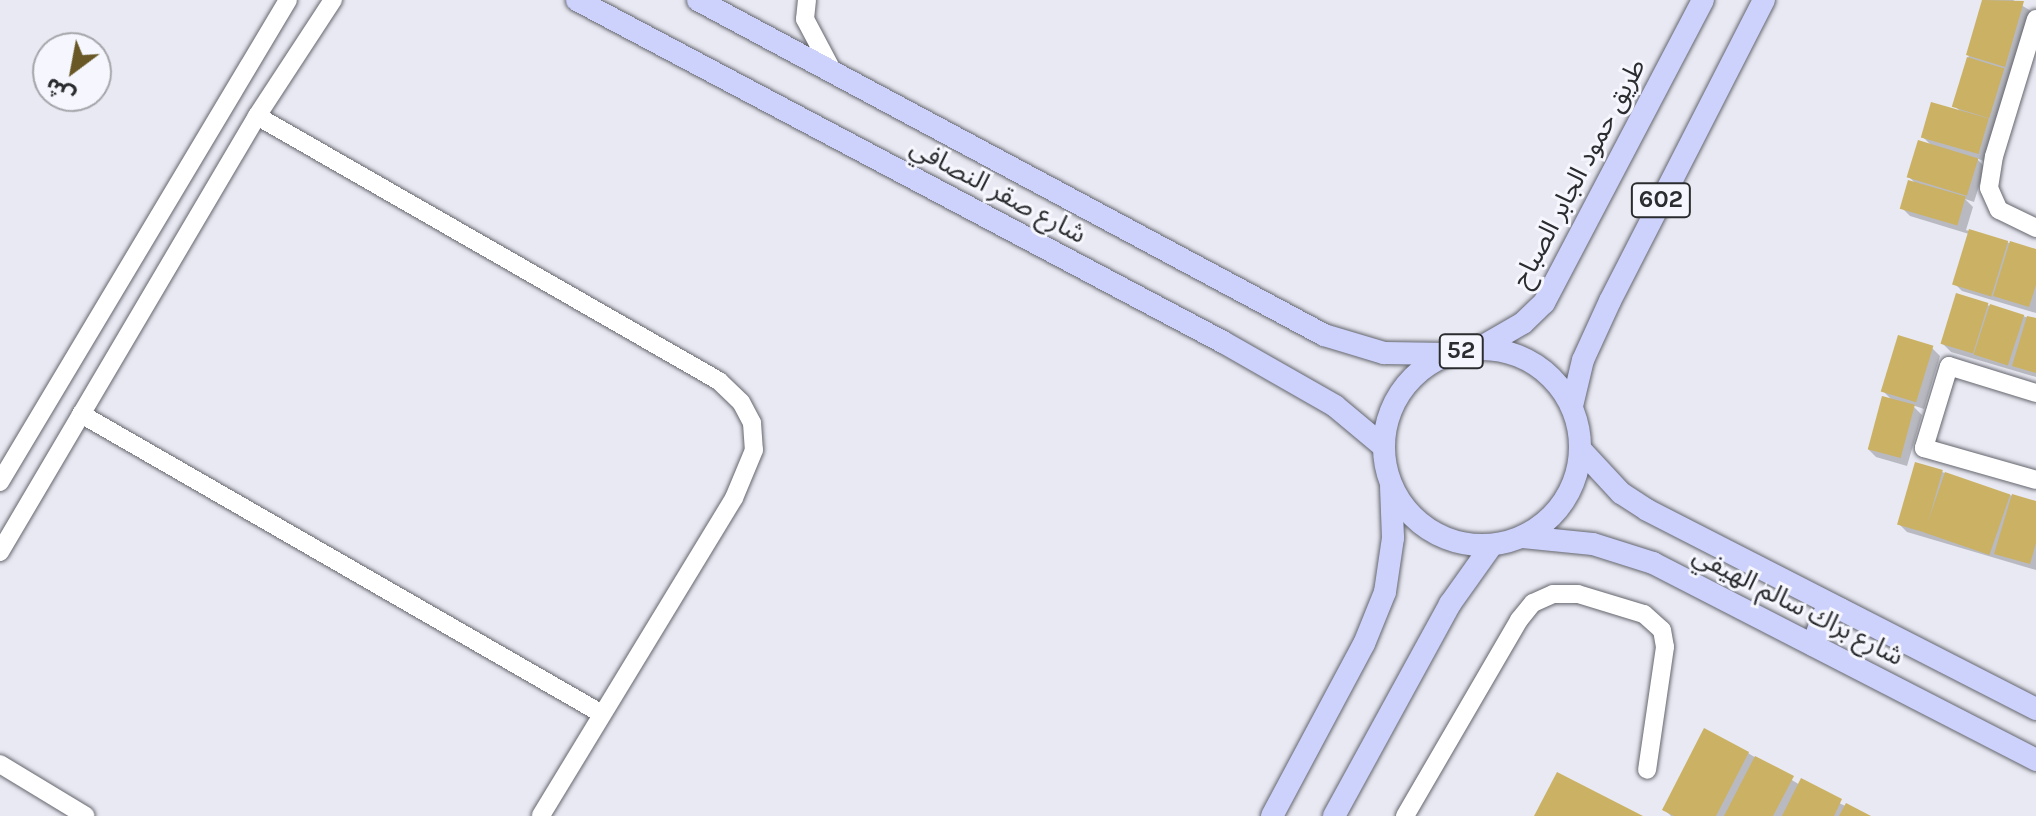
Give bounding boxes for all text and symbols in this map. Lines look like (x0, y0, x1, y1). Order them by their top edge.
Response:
north arrow (32, 32, 112, 112)
street label: طريق حمود الجابر الصباح (1505, 53, 1653, 293)
text: ش (41, 72, 80, 110)
street label: شارع صقر النصافي (905, 132, 1091, 250)
road number: 602 (1629, 180, 1693, 220)
road number: 52 (1437, 331, 1485, 371)
street label: شارع براك سالم الهيفي (1688, 539, 1908, 673)

